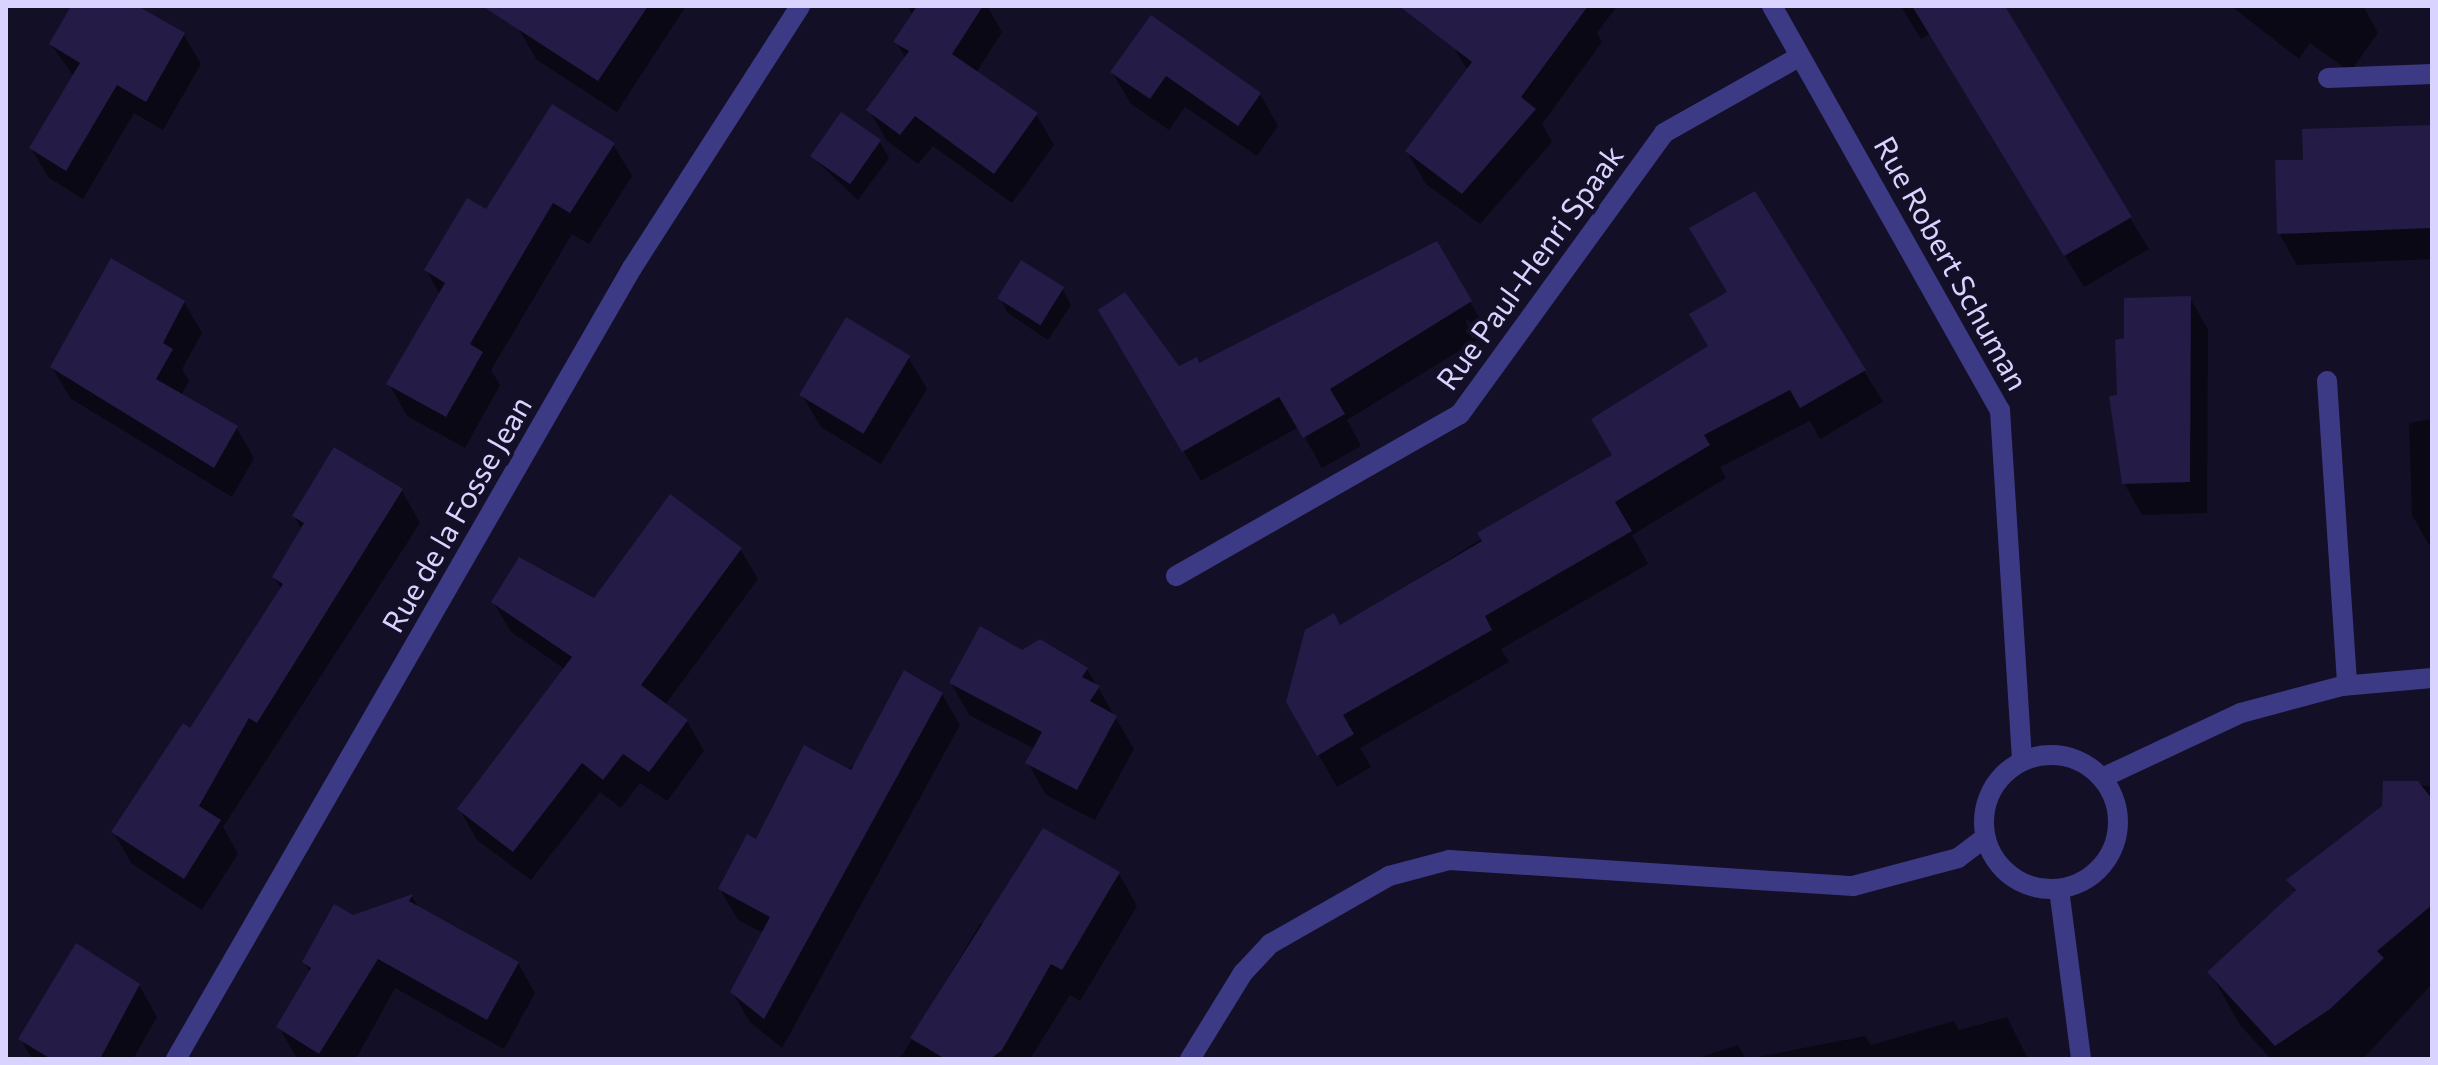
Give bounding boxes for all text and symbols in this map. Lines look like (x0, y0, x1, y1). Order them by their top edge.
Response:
street label: Rue Robert Schuman (1867, 130, 2037, 396)
street label: Rue Paul-Henri Spaak (1428, 138, 1630, 396)
street label: Rue de la Fosse Jean (374, 390, 538, 638)

